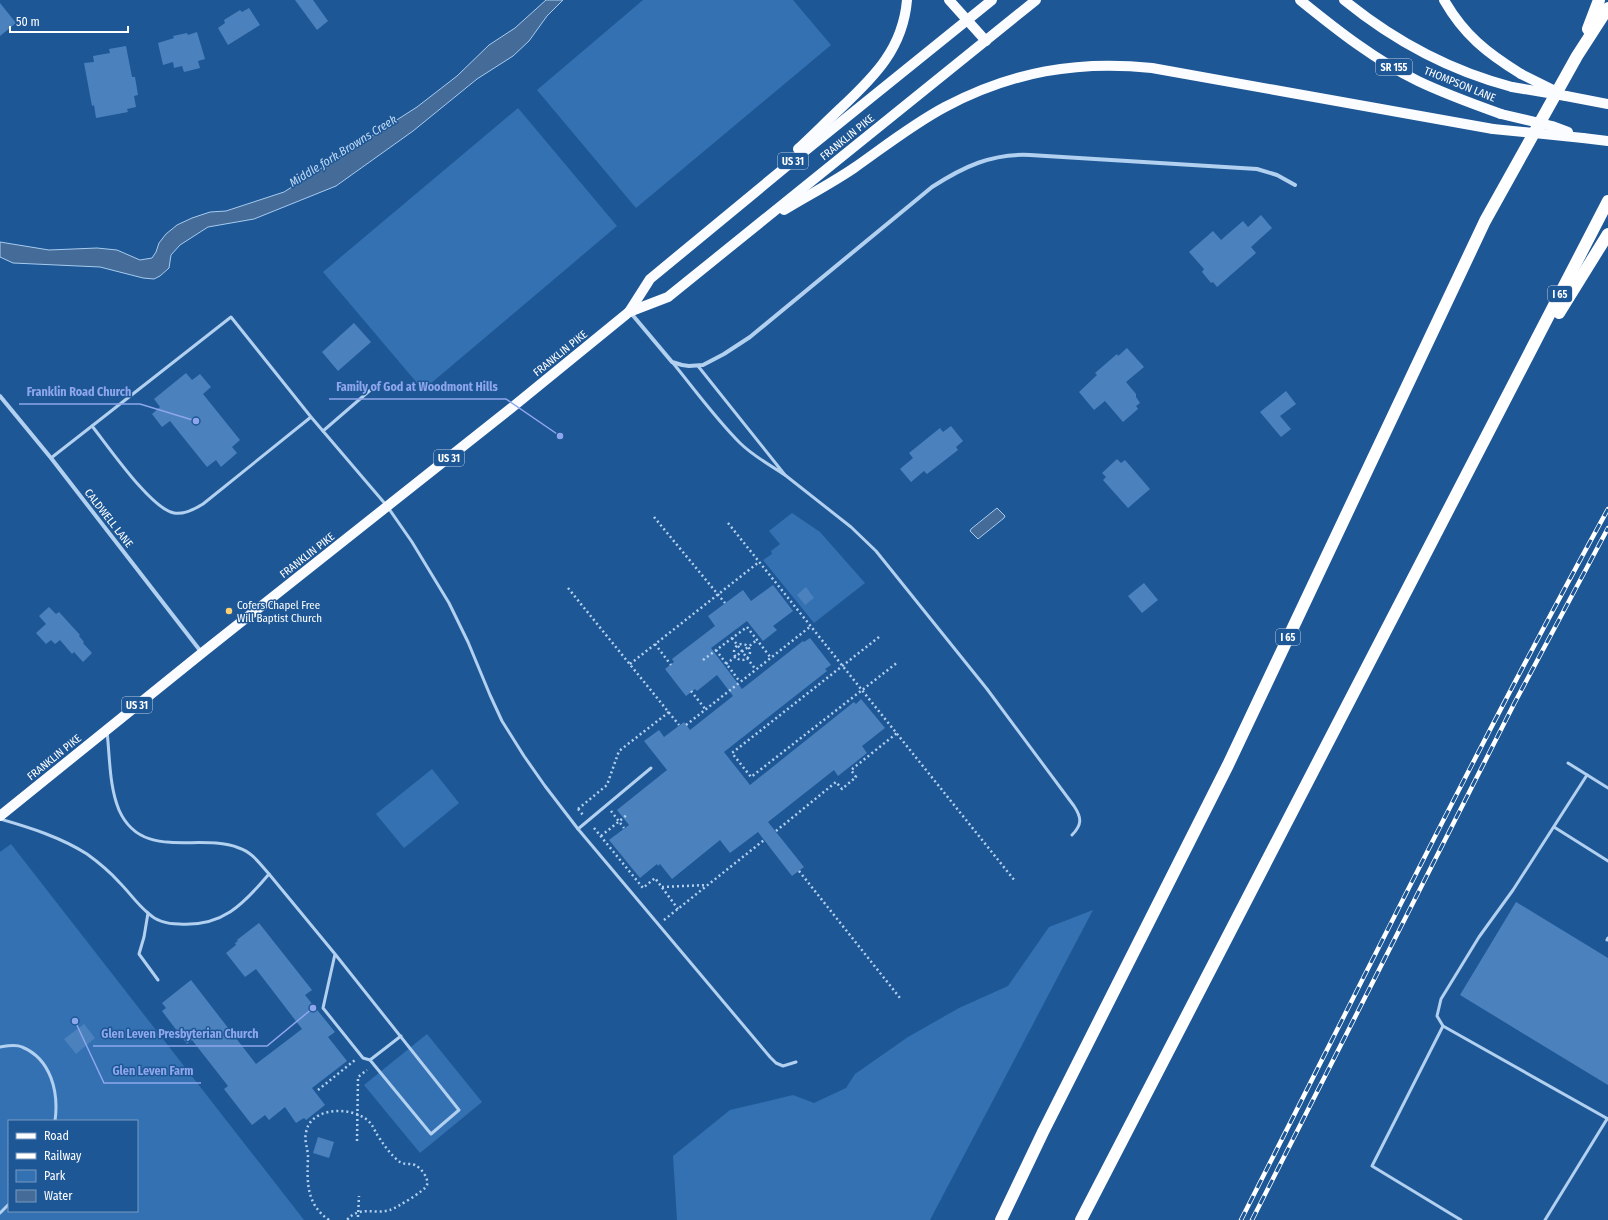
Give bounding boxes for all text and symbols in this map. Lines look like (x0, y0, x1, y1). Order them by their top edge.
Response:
scale bar (10, 8, 128, 34)
text: 50 m (16, 15, 40, 29)
road number: SR 155 (1376, 59, 1412, 75)
street label: THOMPSON LANE (1422, 64, 1498, 105)
water label: Middle fork Browns Creek (287, 112, 399, 190)
street label: FRANKLIN PIKE (818, 112, 877, 163)
road number: US 31 (778, 153, 808, 169)
road number: I 65 (1548, 286, 1572, 302)
street label: FRANKLIN PIKE (531, 328, 590, 379)
callout: Family of God at Woodmont Hills (329, 375, 506, 399)
callout: Franklin Road Church (19, 380, 140, 404)
text: Family of God at Woodmont Hills (336, 380, 498, 394)
text: Franklin Road Church (27, 385, 131, 399)
road number: US 31 (434, 450, 464, 466)
street label: CALDWELL LANE (82, 486, 136, 550)
street label: FRANKLIN PIKE (277, 530, 337, 581)
place label: Cofers Chapel Free Will Baptist Church (237, 599, 322, 625)
marker: Cofers Chapel Free Will Baptist Church (224, 606, 234, 616)
road number: I 65 (1276, 629, 1300, 645)
road number: US 31 (122, 697, 152, 713)
street label: FRANKLIN PIKE (25, 732, 84, 783)
callout: Glen Leven Presbyterian Church (93, 1022, 267, 1046)
text: Glen Leven Presbyterian Church (101, 1027, 259, 1041)
callout: Glen Leven Farm (104, 1059, 201, 1083)
text: Glen Leven Farm (113, 1064, 194, 1078)
legend (8, 1120, 138, 1212)
text: Road (44, 1129, 69, 1143)
text: Railway (44, 1149, 82, 1163)
text: Park (44, 1169, 66, 1183)
text: Water (44, 1189, 73, 1203)

